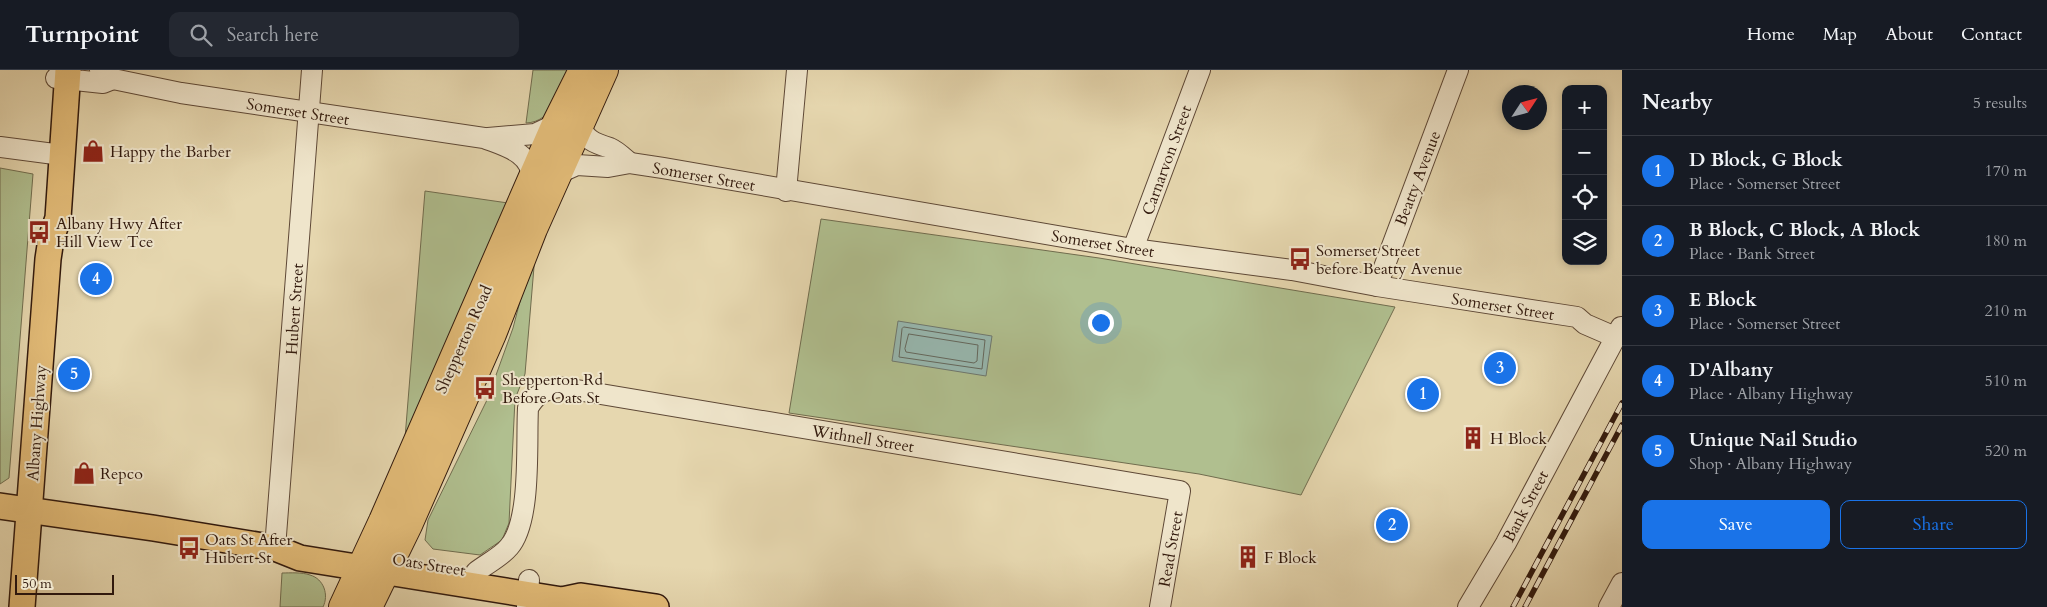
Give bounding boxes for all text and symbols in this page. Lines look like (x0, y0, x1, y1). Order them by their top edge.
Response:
search box (169, 12, 519, 57)
text: Turnpoint (25, 18, 139, 51)
icon: search (187, 21, 215, 49)
text: Search here (227, 22, 319, 48)
text: Home (1747, 22, 1795, 47)
text: Map (1823, 22, 1857, 47)
text: About (1885, 22, 1933, 47)
text: Contact (1961, 22, 2022, 47)
north arrow (1502, 85, 1547, 130)
map controls (1562, 85, 1607, 265)
button: + (1562, 85, 1607, 130)
text: Nearby (1642, 88, 1713, 117)
text: 5 results (1973, 92, 2027, 114)
street label: Somerset Street (245, 93, 351, 131)
street label: Carnarvon Street (1137, 102, 1197, 218)
street label: Beatty Avenue (1390, 128, 1446, 229)
button: − (1562, 130, 1607, 175)
shop icon: Happy the Barber (80, 138, 106, 164)
place label: Happy the Barber (110, 141, 231, 163)
text: D Block, G Block (1689, 147, 1843, 173)
street label: Somerset Street (651, 157, 757, 197)
text: 1 (1654, 160, 1662, 182)
text: 170 m (1985, 160, 2027, 182)
text: Place · Somerset Street (1689, 173, 1840, 195)
button: locate (1562, 175, 1607, 220)
place label: Albany Hwy After Hill View Tce (56, 213, 182, 253)
text: B Block, C Block, A Block (1689, 217, 1920, 243)
bus stop icon: Albany Hwy After Hill View Tce (26, 219, 52, 245)
button: layers (1562, 220, 1607, 265)
street label: Somerset Street (1050, 225, 1156, 263)
text: 2 (1654, 230, 1662, 252)
text: 180 m (1985, 230, 2027, 252)
place label: Somerset Street before Beatty Avenue (1316, 240, 1463, 280)
text: Place · Bank Street (1689, 243, 1815, 265)
bus stop icon: Somerset Street before Beatty Avenue (1287, 246, 1313, 272)
pin: 4 (80, 260, 112, 298)
street label: Hubert Street (281, 263, 309, 356)
street label: Shepperton Road (430, 281, 498, 397)
text: E Block (1689, 287, 1757, 313)
street label: Somerset Street (1450, 288, 1556, 326)
text: 3 (1654, 300, 1662, 322)
text: 210 m (1985, 300, 2027, 322)
your location (1088, 310, 1114, 336)
text: Place · Somerset Street (1689, 313, 1840, 335)
pin: 3 (1484, 349, 1516, 387)
pin: 5 (58, 355, 90, 393)
text: D'Albany (1689, 357, 1773, 383)
street label: Albany Highway (22, 364, 52, 482)
place label: Shepperton Rd Before Oats St (502, 369, 603, 409)
text: 4 (1654, 370, 1662, 392)
text: 510 m (1985, 370, 2027, 392)
bus stop icon: Shepperton Rd Before Oats St (472, 375, 498, 401)
pin: 1 (1407, 375, 1439, 413)
text: Place · Albany Highway (1689, 383, 1853, 405)
street label: Withnell Street (809, 420, 916, 458)
building icon: H Block (1460, 425, 1486, 451)
text: Unique Nail Studio (1689, 427, 1857, 453)
place label: H Block (1490, 428, 1548, 450)
text: 5 (1654, 440, 1662, 462)
text: 520 m (1985, 440, 2027, 462)
text: Shop · Albany Highway (1689, 453, 1852, 475)
shop icon: Repco (71, 460, 97, 486)
place label: Repco (100, 463, 143, 485)
street label: Bank Street (1498, 467, 1554, 546)
button: Save (1642, 500, 1830, 549)
button: Share (1840, 500, 2027, 549)
pin: 2 (1376, 506, 1408, 544)
street label: Read Street (1154, 510, 1188, 589)
place label: Oats St After Hubert St (205, 529, 292, 569)
bus stop icon: Oats St After Hubert St (176, 535, 202, 561)
building icon: F Block (1235, 544, 1261, 570)
place label: F Block (1264, 547, 1317, 569)
street label: Oats Street (391, 548, 467, 582)
scale bar (15, 572, 114, 595)
text: 50 m (22, 574, 52, 593)

